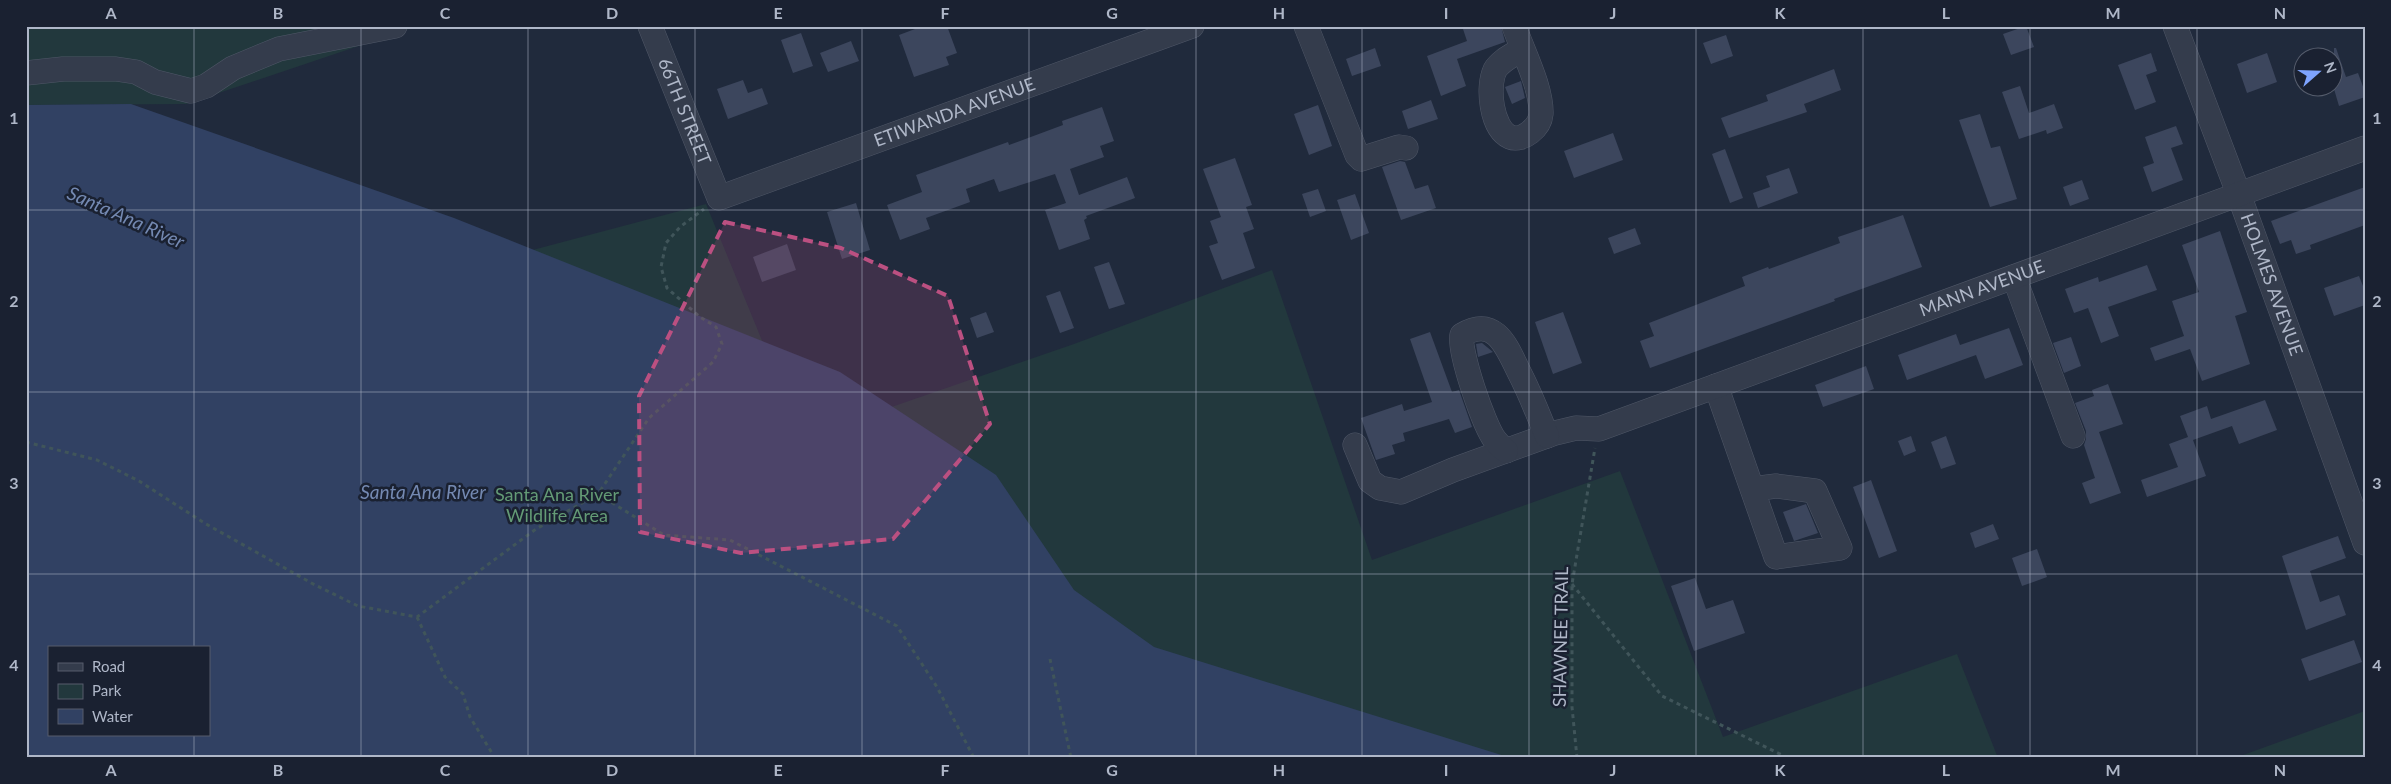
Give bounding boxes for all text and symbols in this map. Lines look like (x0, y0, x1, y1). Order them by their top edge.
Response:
text: A (104, 3, 117, 22)
text: B (273, 3, 283, 22)
text: C (440, 3, 451, 22)
text: D (606, 3, 618, 22)
text: E (773, 3, 783, 22)
text: F (940, 3, 950, 22)
text: G (1106, 3, 1118, 22)
text: H (1273, 3, 1285, 22)
text: I (1444, 3, 1448, 22)
text: J (1610, 3, 1616, 22)
text: K (1775, 3, 1787, 22)
text: L (1942, 3, 1951, 22)
text: M (2105, 3, 2121, 22)
text: N (2274, 3, 2286, 22)
north arrow (2294, 48, 2344, 98)
street label: 66TH STREET (654, 54, 717, 168)
text: N (2321, 59, 2341, 75)
street label: ETIWANDA AVENUE (871, 72, 1038, 151)
text: 1 (9, 108, 19, 127)
text: 1 (2372, 108, 2382, 127)
water label: Santa Ana River (64, 181, 189, 253)
street label: HOLMES AVENUE (2237, 210, 2308, 358)
street label: MANN AVENUE (1916, 255, 2047, 321)
text: 2 (9, 291, 19, 310)
text: 2 (2372, 291, 2382, 310)
text: 3 (9, 473, 19, 492)
text: 3 (2372, 473, 2382, 492)
water label: Santa Ana River (360, 480, 486, 503)
park label: Santa Ana River Wildlife Area (495, 483, 620, 526)
street label: SHAWNEE TRAIL (1548, 567, 1572, 707)
legend (48, 646, 210, 736)
text: 4 (9, 655, 19, 674)
text: 4 (2372, 655, 2382, 674)
text: Road (92, 657, 125, 675)
text: Park (92, 681, 122, 699)
text: Water (92, 707, 133, 725)
text: A (104, 760, 117, 779)
text: B (273, 760, 283, 779)
text: C (440, 760, 451, 779)
text: D (606, 760, 618, 779)
text: E (773, 760, 783, 779)
text: F (940, 760, 950, 779)
text: G (1106, 760, 1118, 779)
text: H (1273, 760, 1285, 779)
text: I (1444, 760, 1448, 779)
text: J (1610, 760, 1616, 779)
text: K (1775, 760, 1787, 779)
text: L (1942, 760, 1951, 779)
text: M (2105, 760, 2121, 779)
text: N (2274, 760, 2286, 779)

